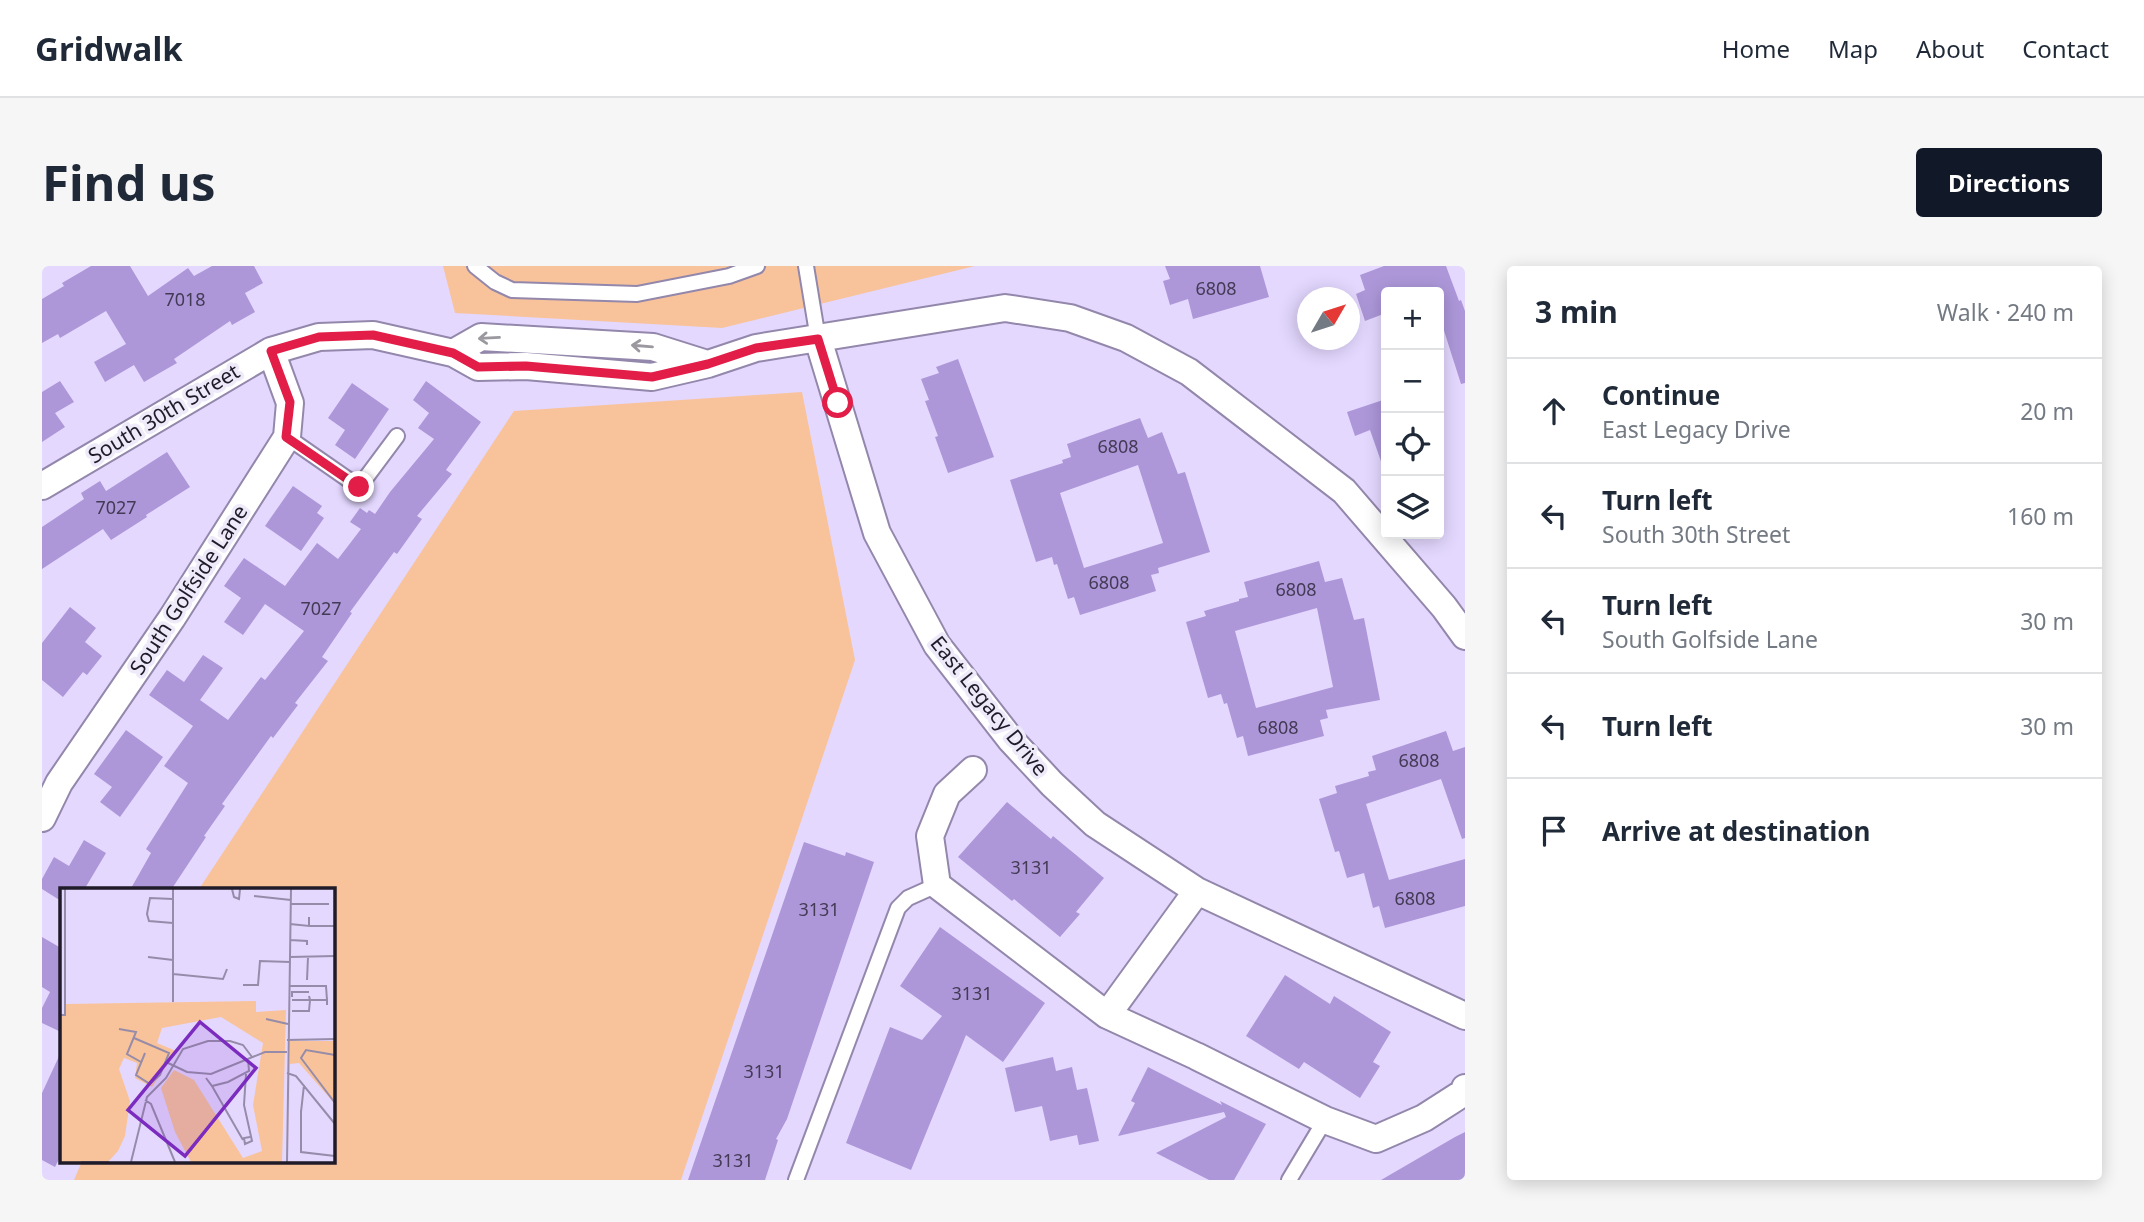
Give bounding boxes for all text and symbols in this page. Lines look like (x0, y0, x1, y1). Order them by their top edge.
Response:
text: Gridwalk (35, 26, 183, 71)
text: Home (1722, 32, 1790, 65)
text: Map (1828, 32, 1878, 65)
text: About (1916, 32, 1984, 65)
text: Contact (2022, 32, 2109, 65)
button: Directions (1916, 148, 2102, 217)
text: Find us (42, 149, 216, 215)
house number: 6808 (1195, 276, 1237, 300)
house number: 7018 (164, 287, 206, 311)
north arrow (1297, 287, 1360, 350)
map controls (1381, 287, 1444, 539)
button: + (1381, 287, 1444, 350)
text: 3 min (1535, 291, 1618, 332)
text: Walk · 240 m (1937, 296, 2074, 328)
one-way arrow (478, 332, 501, 345)
one-way arrow (631, 339, 654, 352)
button: − (1381, 350, 1444, 413)
street label: South 30th Street (83, 357, 245, 469)
text: Continue (1602, 377, 1720, 413)
route start (822, 387, 853, 418)
icon: ahead (1535, 392, 1573, 430)
text: 20 m (2020, 395, 2074, 427)
button: locate (1381, 413, 1444, 476)
text: East Legacy Drive (1602, 413, 1791, 445)
house number: 6808 (1097, 434, 1139, 458)
route end (343, 471, 374, 502)
button: layers (1381, 476, 1444, 539)
text: Turn left (1602, 482, 1713, 518)
house number: 7027 (95, 495, 137, 519)
icon: left (1535, 497, 1573, 535)
street label: South Golfside Lane (123, 499, 254, 680)
text: 160 m (2007, 500, 2074, 532)
text: South 30th Street (1602, 518, 1790, 550)
house number: 6808 (1088, 570, 1130, 594)
house number: 6808 (1275, 577, 1317, 601)
text: Turn left (1602, 587, 1713, 623)
house number: 7027 (300, 596, 342, 620)
icon: left (1535, 602, 1573, 640)
text: 30 m (2020, 605, 2074, 637)
text: South Golfside Lane (1602, 623, 1818, 655)
street label: East Legacy Drive (925, 630, 1055, 781)
icon: left (1535, 707, 1573, 745)
text: Turn left (1602, 708, 1713, 744)
text: 30 m (2020, 710, 2074, 742)
house number: 6808 (1257, 715, 1299, 739)
house number: 6808 (1398, 748, 1440, 772)
icon: arrive (1535, 812, 1573, 850)
text: Arrive at destination (1602, 813, 1871, 849)
house number: 3131 (1010, 855, 1052, 879)
house number: 6808 (1394, 886, 1436, 910)
inset map (60, 888, 334, 1163)
house number: 3131 (798, 897, 840, 921)
house number: 3131 (951, 981, 993, 1005)
house number: 3131 (743, 1059, 785, 1083)
house number: 3131 (712, 1148, 754, 1172)

